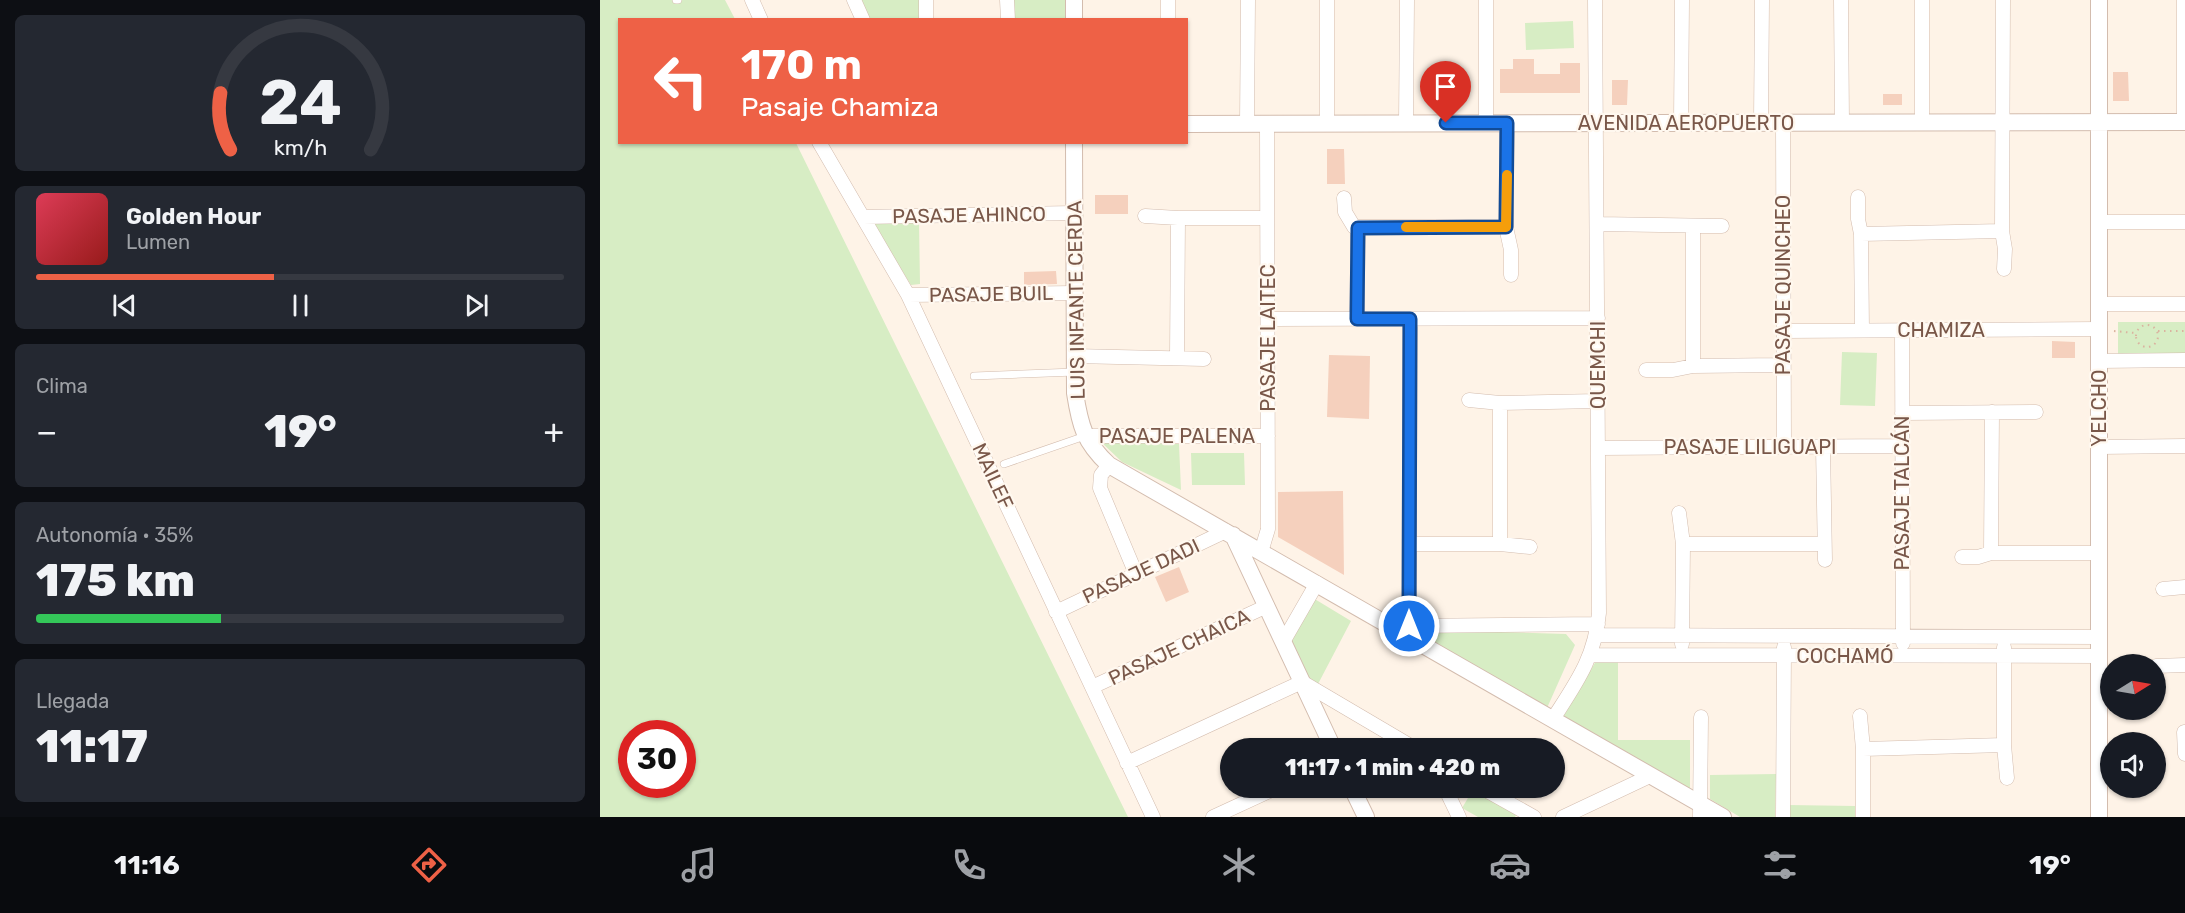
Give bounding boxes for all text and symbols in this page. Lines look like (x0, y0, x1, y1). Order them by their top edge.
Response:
text: 170 m (741, 40, 862, 90)
icon: left (642, 42, 720, 120)
pin (1420, 61, 1471, 123)
text: 24 (259, 66, 341, 140)
icon: arrive (1429, 70, 1462, 103)
text: Pasaje Chamiza (741, 91, 939, 123)
street label: AVENIDA AEROPUERTO (1578, 111, 1794, 135)
text: km/h (273, 135, 327, 160)
street label: PASAJE QUINCHEO (1771, 195, 1795, 375)
street label: LUIS INFANTE CERDA (1062, 200, 1090, 400)
street label: PASAJE AHINCO (892, 202, 1046, 228)
text: Golden Hour (126, 203, 261, 230)
text: Lumen (126, 230, 190, 254)
street label: PASAJE LAITEC (1256, 264, 1280, 412)
street label: PASAJE BUIL (929, 281, 1053, 307)
icon: previous (108, 289, 141, 322)
icon: pause (284, 289, 317, 322)
icon: next (460, 289, 493, 322)
street label: CHAMIZA (1897, 318, 1985, 342)
street label: QUEMCHI (1586, 321, 1610, 409)
street label: YELCHO (2087, 369, 2111, 447)
text: Clima (36, 374, 88, 398)
text: 19° (264, 405, 337, 458)
text: − (36, 412, 57, 451)
text: + (543, 412, 564, 451)
street label: PASAJE TALCÁN (1890, 416, 1914, 570)
street label: PASAJE PALENA (1099, 424, 1255, 448)
street label: PASAJE LILIGUAPI (1664, 435, 1836, 459)
street label: MAILEF (967, 439, 1019, 513)
text: Autonomía · 35% (36, 523, 193, 547)
street label: PASAJE DADI (1079, 533, 1203, 609)
text: 175 km (36, 554, 195, 607)
position arrow (1377, 594, 1441, 658)
street label: PASAJE CHAICA (1104, 604, 1254, 690)
street label: COCHAMÓ (1796, 644, 1894, 668)
north arrow (2100, 654, 2166, 720)
map controls (2100, 654, 2166, 798)
text: Llegada (36, 689, 109, 713)
text: 11:17 (36, 720, 148, 773)
speed limit sign: 30 (618, 720, 696, 798)
button: sound (2100, 732, 2166, 798)
text: 11:17 · 1 min · 420 m (1285, 754, 1500, 781)
icon: directions (408, 844, 450, 886)
icon: music (678, 844, 720, 886)
icon: phone (948, 844, 990, 886)
icon: climate (1218, 844, 1260, 886)
icon: car (1489, 844, 1531, 886)
icon: filters (1759, 844, 1801, 886)
text: 11:16 (114, 849, 180, 881)
text: 19° (2029, 849, 2071, 881)

